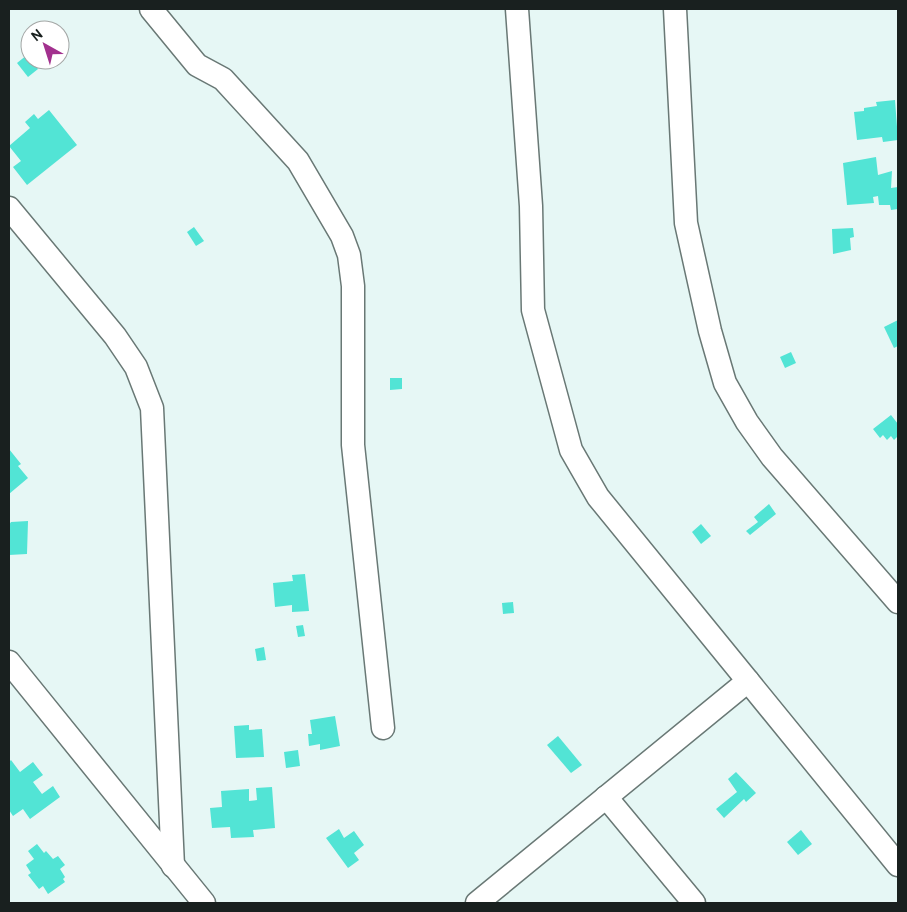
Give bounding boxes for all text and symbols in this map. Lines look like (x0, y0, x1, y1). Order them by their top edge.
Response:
north arrow (20, 20, 70, 70)
text: N (29, 26, 47, 46)

